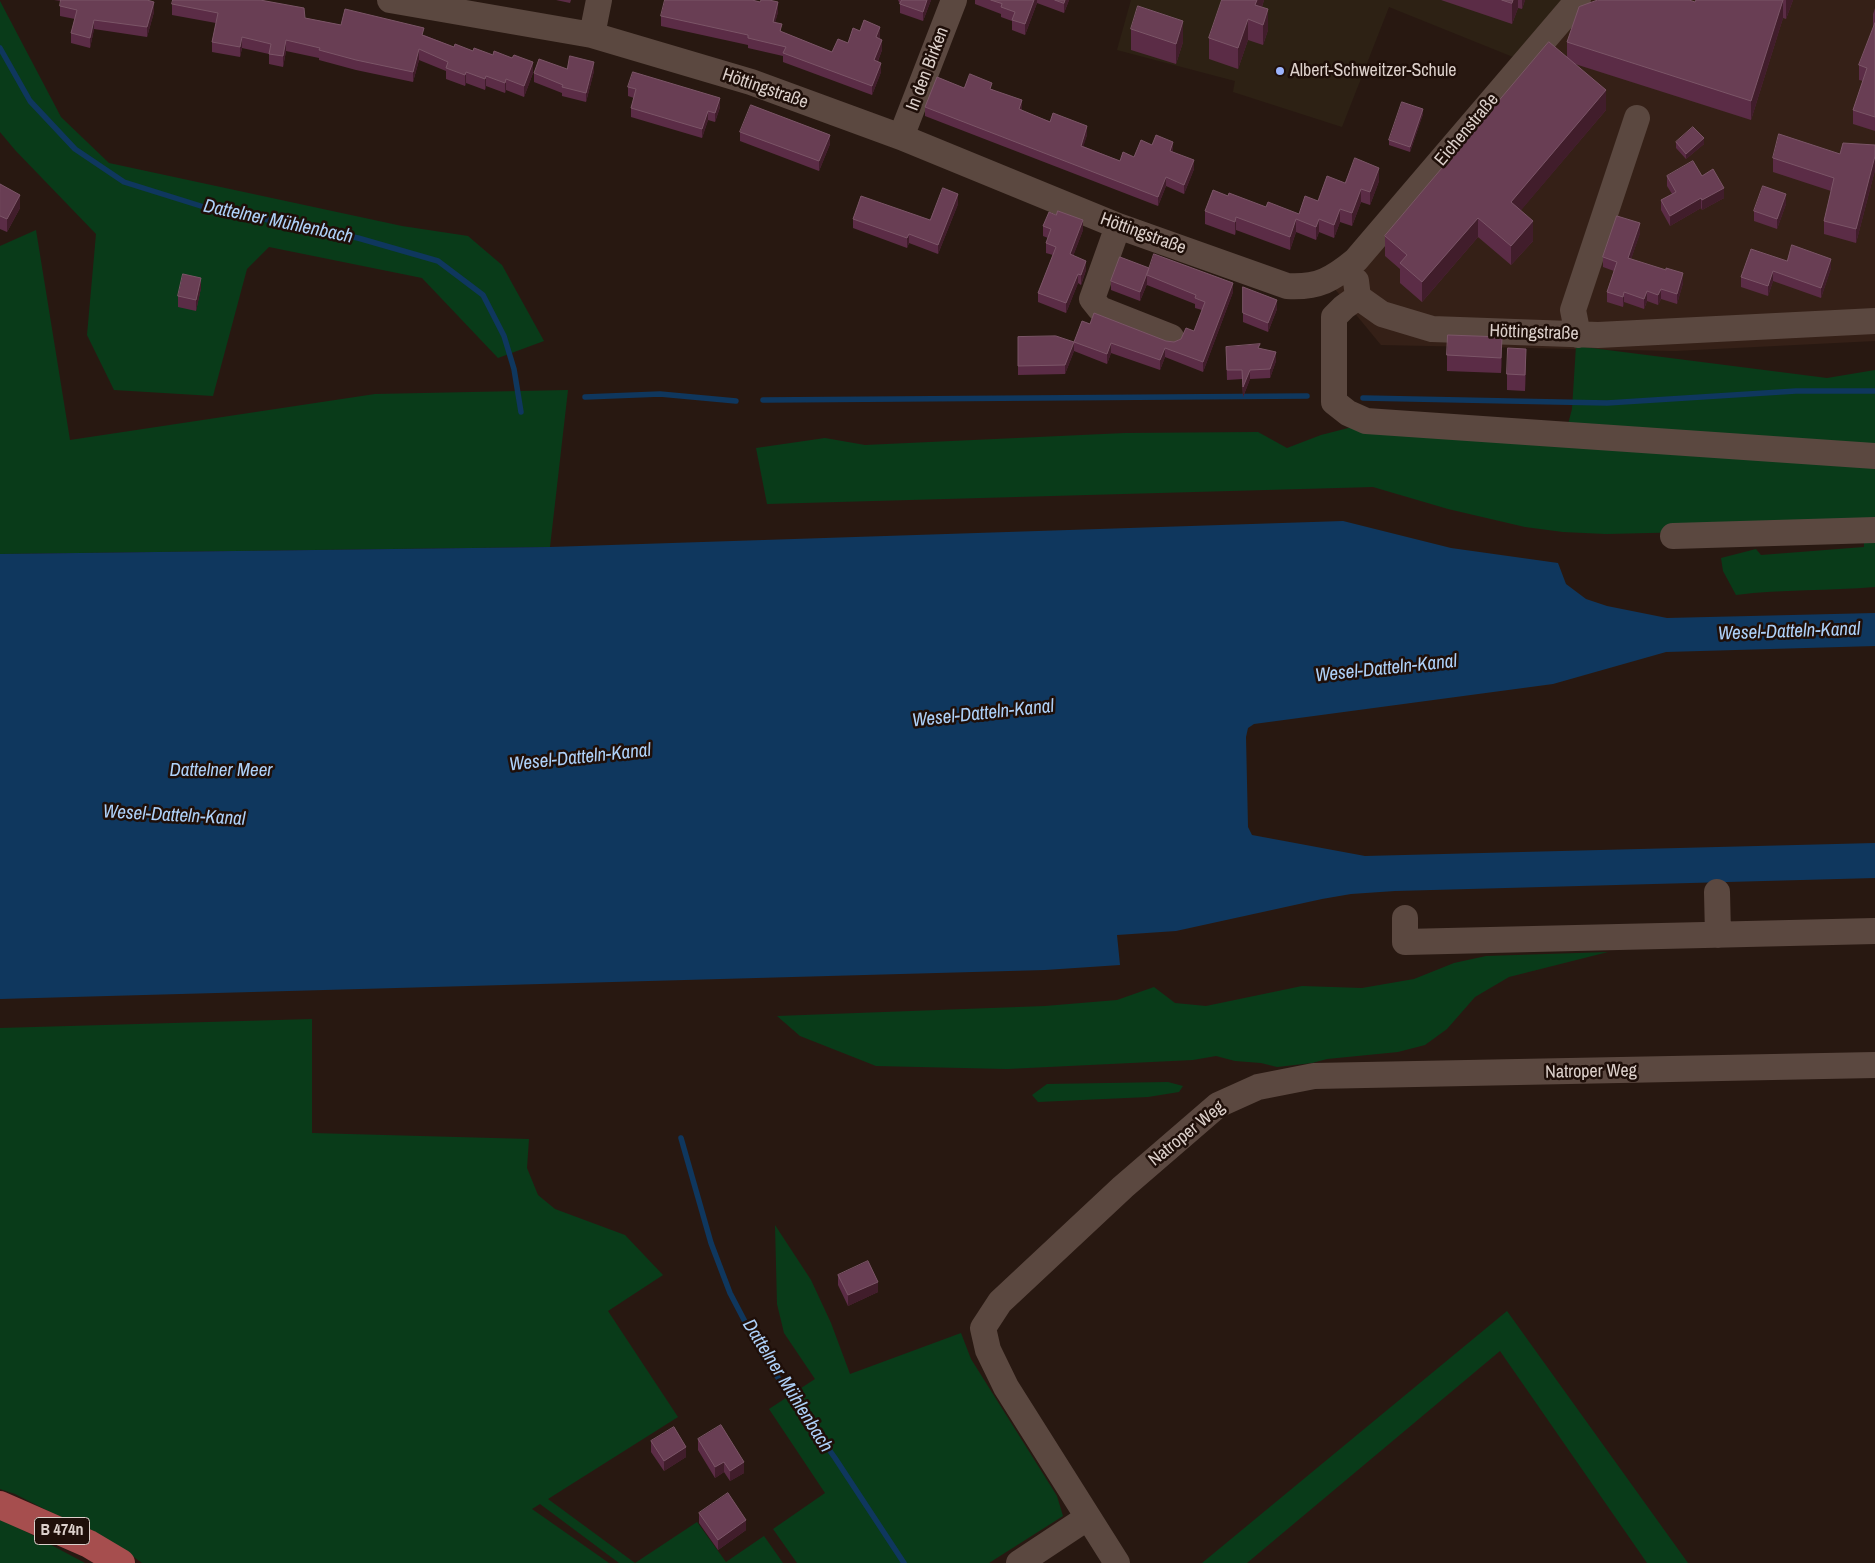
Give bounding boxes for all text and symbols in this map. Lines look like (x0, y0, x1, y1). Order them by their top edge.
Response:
street label: In den Birken (902, 24, 954, 114)
place label: Albert-Schweitzer-Schule (1290, 60, 1457, 82)
street label: Höttingstraße (719, 64, 811, 114)
marker: Albert-Schweitzer-Schule (1274, 65, 1286, 77)
street label: Eichenstraße (1431, 89, 1503, 171)
water label: Dattelner Mühlenbach (201, 195, 355, 249)
street label: Höttingstraße (1097, 209, 1189, 259)
street label: Höttingstraße (1489, 321, 1579, 345)
water label: Wesel-Datteln-Kanal (1717, 618, 1861, 646)
water label: Wesel-Datteln-Kanal (1314, 650, 1458, 688)
water label: Wesel-Datteln-Kanal (911, 695, 1055, 733)
water label: Wesel-Datteln-Kanal (508, 739, 652, 777)
water label: Dattelner Meer (169, 760, 273, 782)
water label: Wesel-Datteln-Kanal (102, 801, 246, 831)
street label: Natroper Weg (1545, 1060, 1637, 1084)
street label: Natroper Weg (1145, 1097, 1229, 1171)
water label: Dattelner Mühlenbach (737, 1315, 837, 1457)
road number: B 474n (34, 1518, 90, 1544)

